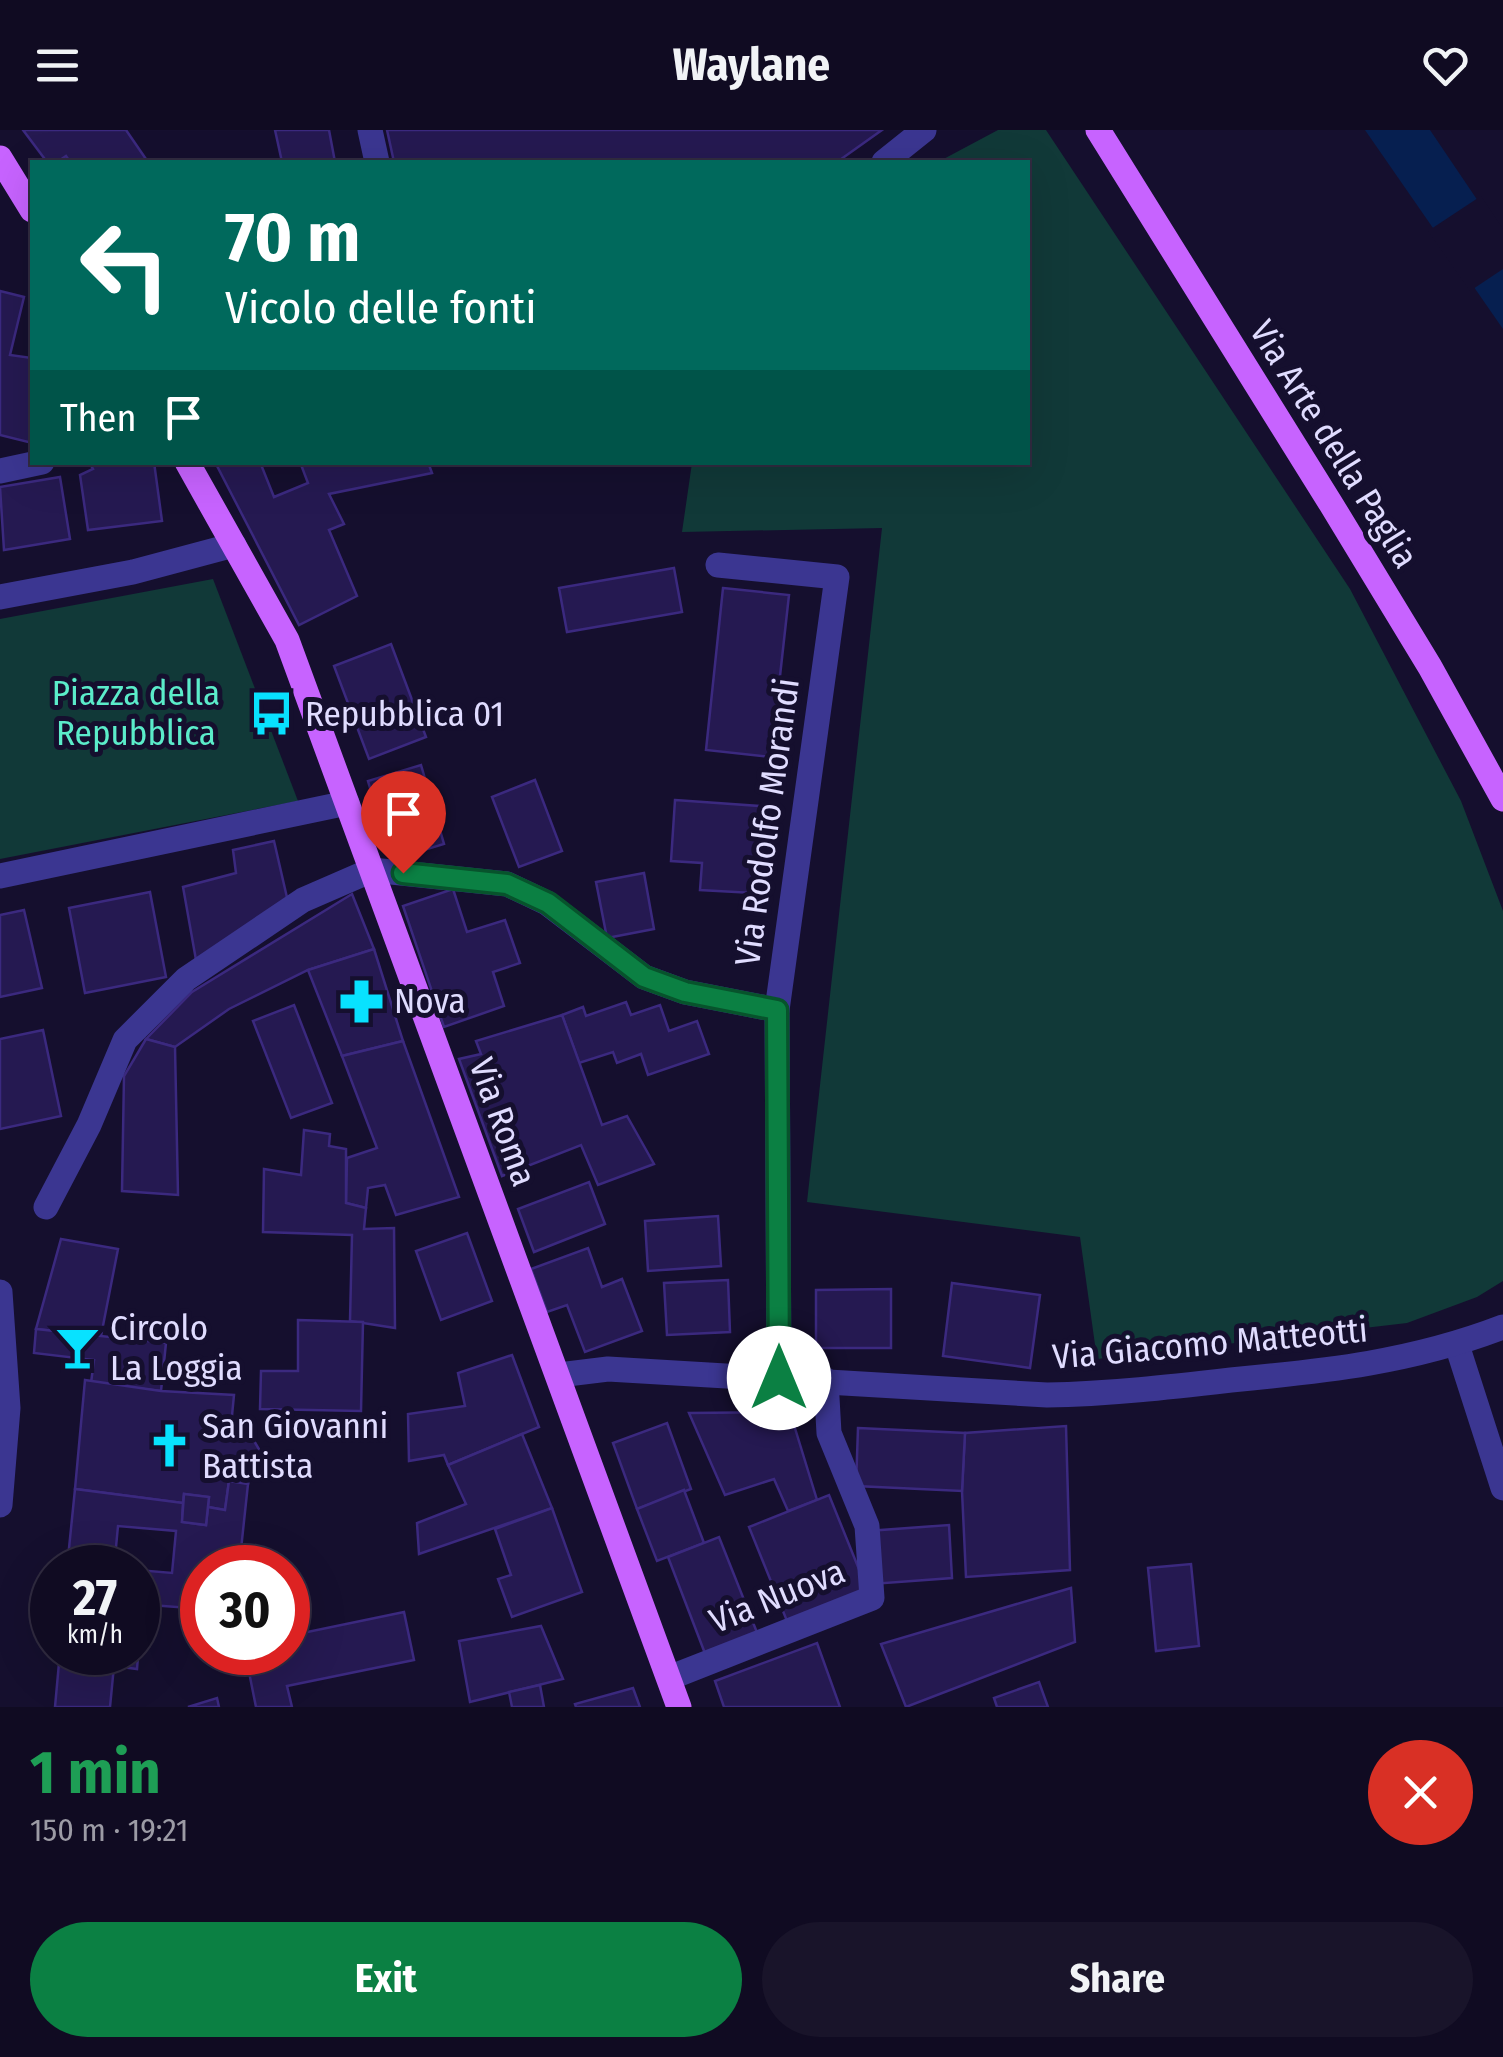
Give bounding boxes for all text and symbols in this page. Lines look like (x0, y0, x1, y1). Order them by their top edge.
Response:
icon: menu (30, 38, 85, 93)
text: Waylane (673, 38, 830, 92)
icon: heart (1418, 38, 1473, 93)
text: 70 m (225, 196, 360, 280)
icon: left (60, 200, 190, 330)
text: Vicolo delle fonti (225, 281, 537, 335)
street label: Via Arte della Paglia (1241, 313, 1427, 575)
icon: arrive (156, 390, 211, 445)
text: Then (60, 395, 136, 441)
park label: Piazza della Repubblica (52, 672, 220, 754)
street label: Via Rodolfo Morandi (726, 675, 808, 969)
bus stop icon: Repubblica 01 (248, 690, 296, 738)
place label: Repubblica 01 (305, 693, 504, 735)
pin (361, 771, 446, 874)
icon: arrive (376, 786, 431, 841)
pharmacy icon: Nova (337, 977, 385, 1025)
place label: Nova (394, 980, 466, 1022)
street label: Via Roma (461, 1052, 545, 1192)
place label: Circolo La Loggia (110, 1307, 243, 1389)
street label: Via Giacomo Matteotti (1051, 1308, 1369, 1378)
bar icon: Circolo La Loggia (53, 1324, 101, 1372)
position arrow (727, 1326, 831, 1430)
place label: San Giovanni Battista (202, 1405, 388, 1487)
church icon: San Giovanni Battista (145, 1422, 193, 1470)
speed limit sign: 30 (180, 1545, 310, 1675)
street label: Via Nuova (703, 1550, 851, 1642)
text: 27 (73, 1568, 117, 1628)
text: km/h (67, 1620, 123, 1650)
text: 1 min (30, 1737, 161, 1809)
button: close (1368, 1740, 1473, 1845)
text: 150 m · 19:21 (30, 1811, 189, 1849)
button: Exit (30, 1922, 742, 2037)
button: Share (762, 1922, 1473, 2037)

